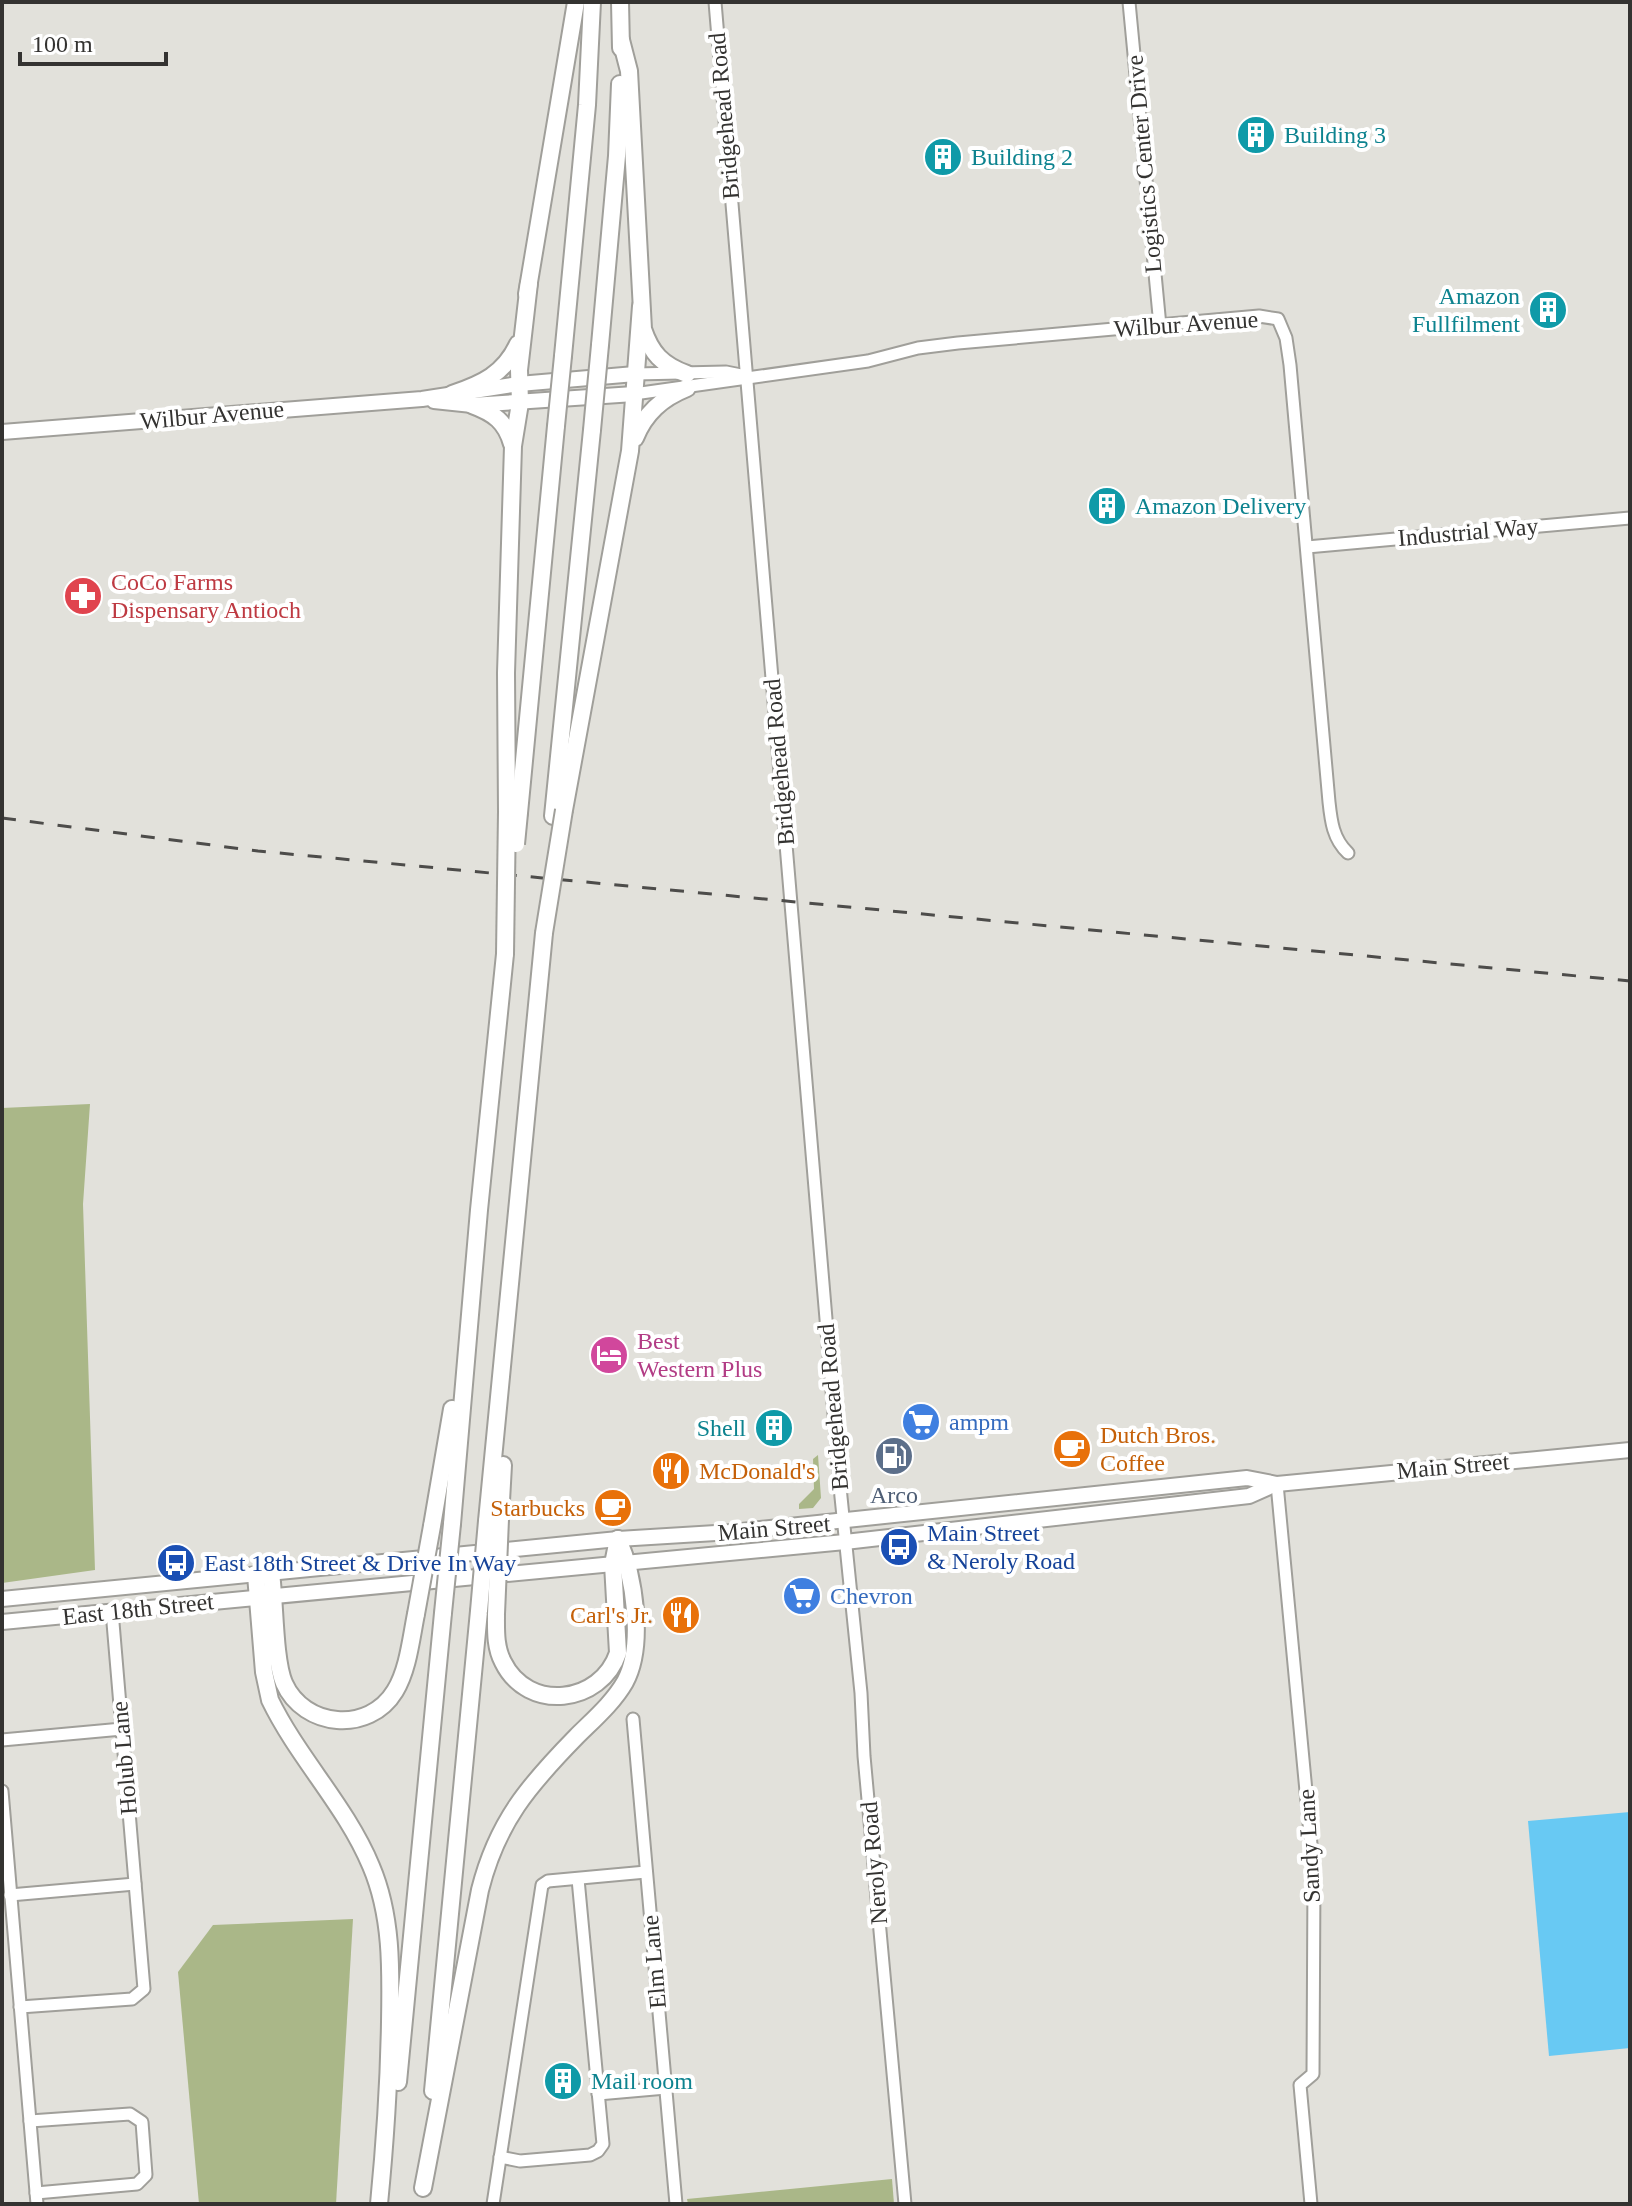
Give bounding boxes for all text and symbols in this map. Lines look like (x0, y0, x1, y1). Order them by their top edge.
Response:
scale bar (20, 16, 166, 66)
text: 100 m (32, 31, 93, 57)
street label: Bridgehead Road (704, 32, 744, 200)
street label: Logistics Center Drive (1122, 54, 1166, 274)
building icon: Building 3 (1235, 114, 1277, 156)
place label: Building 3 (1284, 122, 1386, 148)
building icon: Building 2 (922, 136, 964, 178)
place label: Building 2 (971, 144, 1073, 170)
place label: Amazon Fullfilment (1412, 283, 1520, 337)
building icon: Amazon Fullfilment (1527, 289, 1569, 331)
street label: Wilbur Avenue (1113, 306, 1259, 342)
street label: Wilbur Avenue (139, 396, 285, 434)
building icon: Amazon Delivery (1086, 485, 1128, 527)
place label: Amazon Delivery (1135, 493, 1306, 519)
street label: Industrial Way (1397, 513, 1539, 551)
place label: CoCo Farms Dispensary Antioch (111, 569, 301, 623)
pharmacy icon: CoCo Farms Dispensary Antioch (62, 575, 104, 617)
street label: Bridgehead Road (759, 678, 799, 846)
street label: Bridgehead Road (813, 1323, 853, 1491)
place label: Best Western Plus (637, 1328, 762, 1382)
hotel icon: Best Western Plus (588, 1334, 630, 1376)
supermarket icon: ampm (900, 1401, 942, 1443)
building icon: Shell (753, 1407, 795, 1449)
place label: ampm (949, 1409, 1009, 1435)
place label: Shell (697, 1415, 746, 1441)
place label: Dutch Bros. Coffee (1100, 1422, 1216, 1476)
cafe icon: Dutch Bros. Coffee (1051, 1428, 1093, 1470)
fuel station icon: Arco (873, 1435, 915, 1477)
street label: Main Street (1396, 1448, 1511, 1484)
restaurant icon: McDonald's (650, 1450, 692, 1492)
place label: McDonald's (699, 1458, 815, 1484)
place label: Arco (870, 1482, 918, 1508)
cafe icon: Starbucks (592, 1487, 634, 1529)
place label: Starbucks (490, 1495, 585, 1521)
street label: Main Street (717, 1510, 832, 1546)
place label: Main Street & Neroly Road (927, 1520, 1075, 1574)
bus stop icon: Main Street & Neroly Road (878, 1526, 920, 1568)
bus stop icon: East 18th Street & Drive In Way (155, 1542, 197, 1584)
place label: East 18th Street & Drive In Way (204, 1550, 516, 1576)
supermarket icon: Chevron (781, 1575, 823, 1617)
place label: Chevron (830, 1583, 913, 1609)
street label: East 18th Street (61, 1588, 215, 1630)
restaurant icon: Carl's Jr. (660, 1594, 702, 1636)
place label: Carl's Jr. (570, 1602, 653, 1628)
street label: Holub Lane (106, 1700, 142, 1816)
street label: Sandy Lane (1293, 1788, 1325, 1904)
street label: Neroly Road (856, 1800, 892, 1926)
street label: Elm Lane (637, 1914, 671, 2010)
building icon: Mail room (542, 2060, 584, 2102)
place label: Mail room (591, 2068, 693, 2094)

